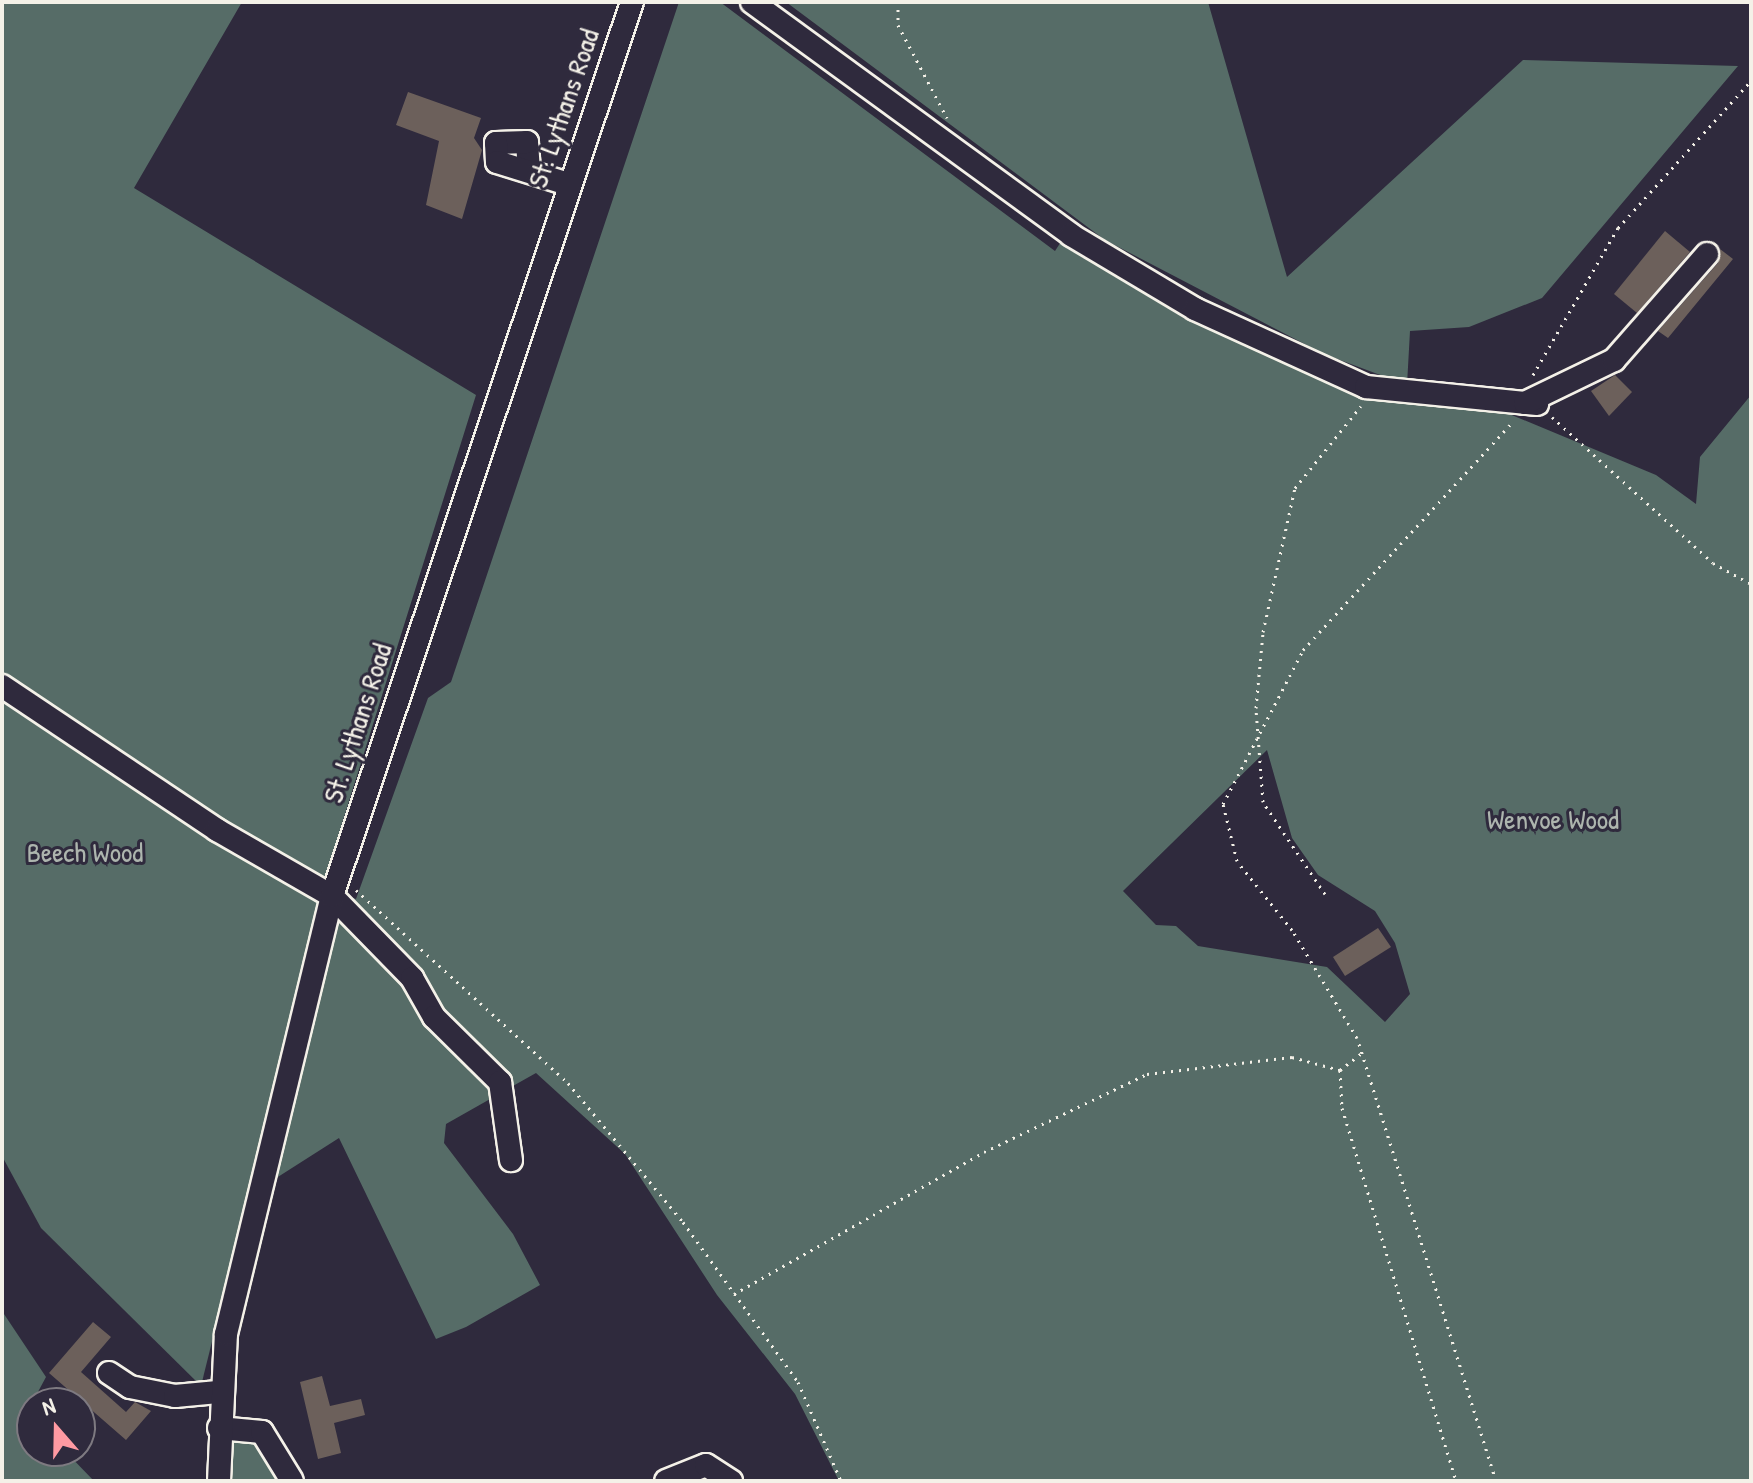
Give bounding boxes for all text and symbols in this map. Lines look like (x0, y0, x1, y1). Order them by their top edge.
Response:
street label: St. Lythans Road (520, 24, 606, 192)
street label: St. Lythans Road (315, 639, 399, 807)
park label: Wenvoe Wood (1487, 802, 1619, 836)
park label: Beech Wood (27, 835, 143, 869)
north arrow (16, 1387, 96, 1467)
text: N (38, 1390, 59, 1422)

